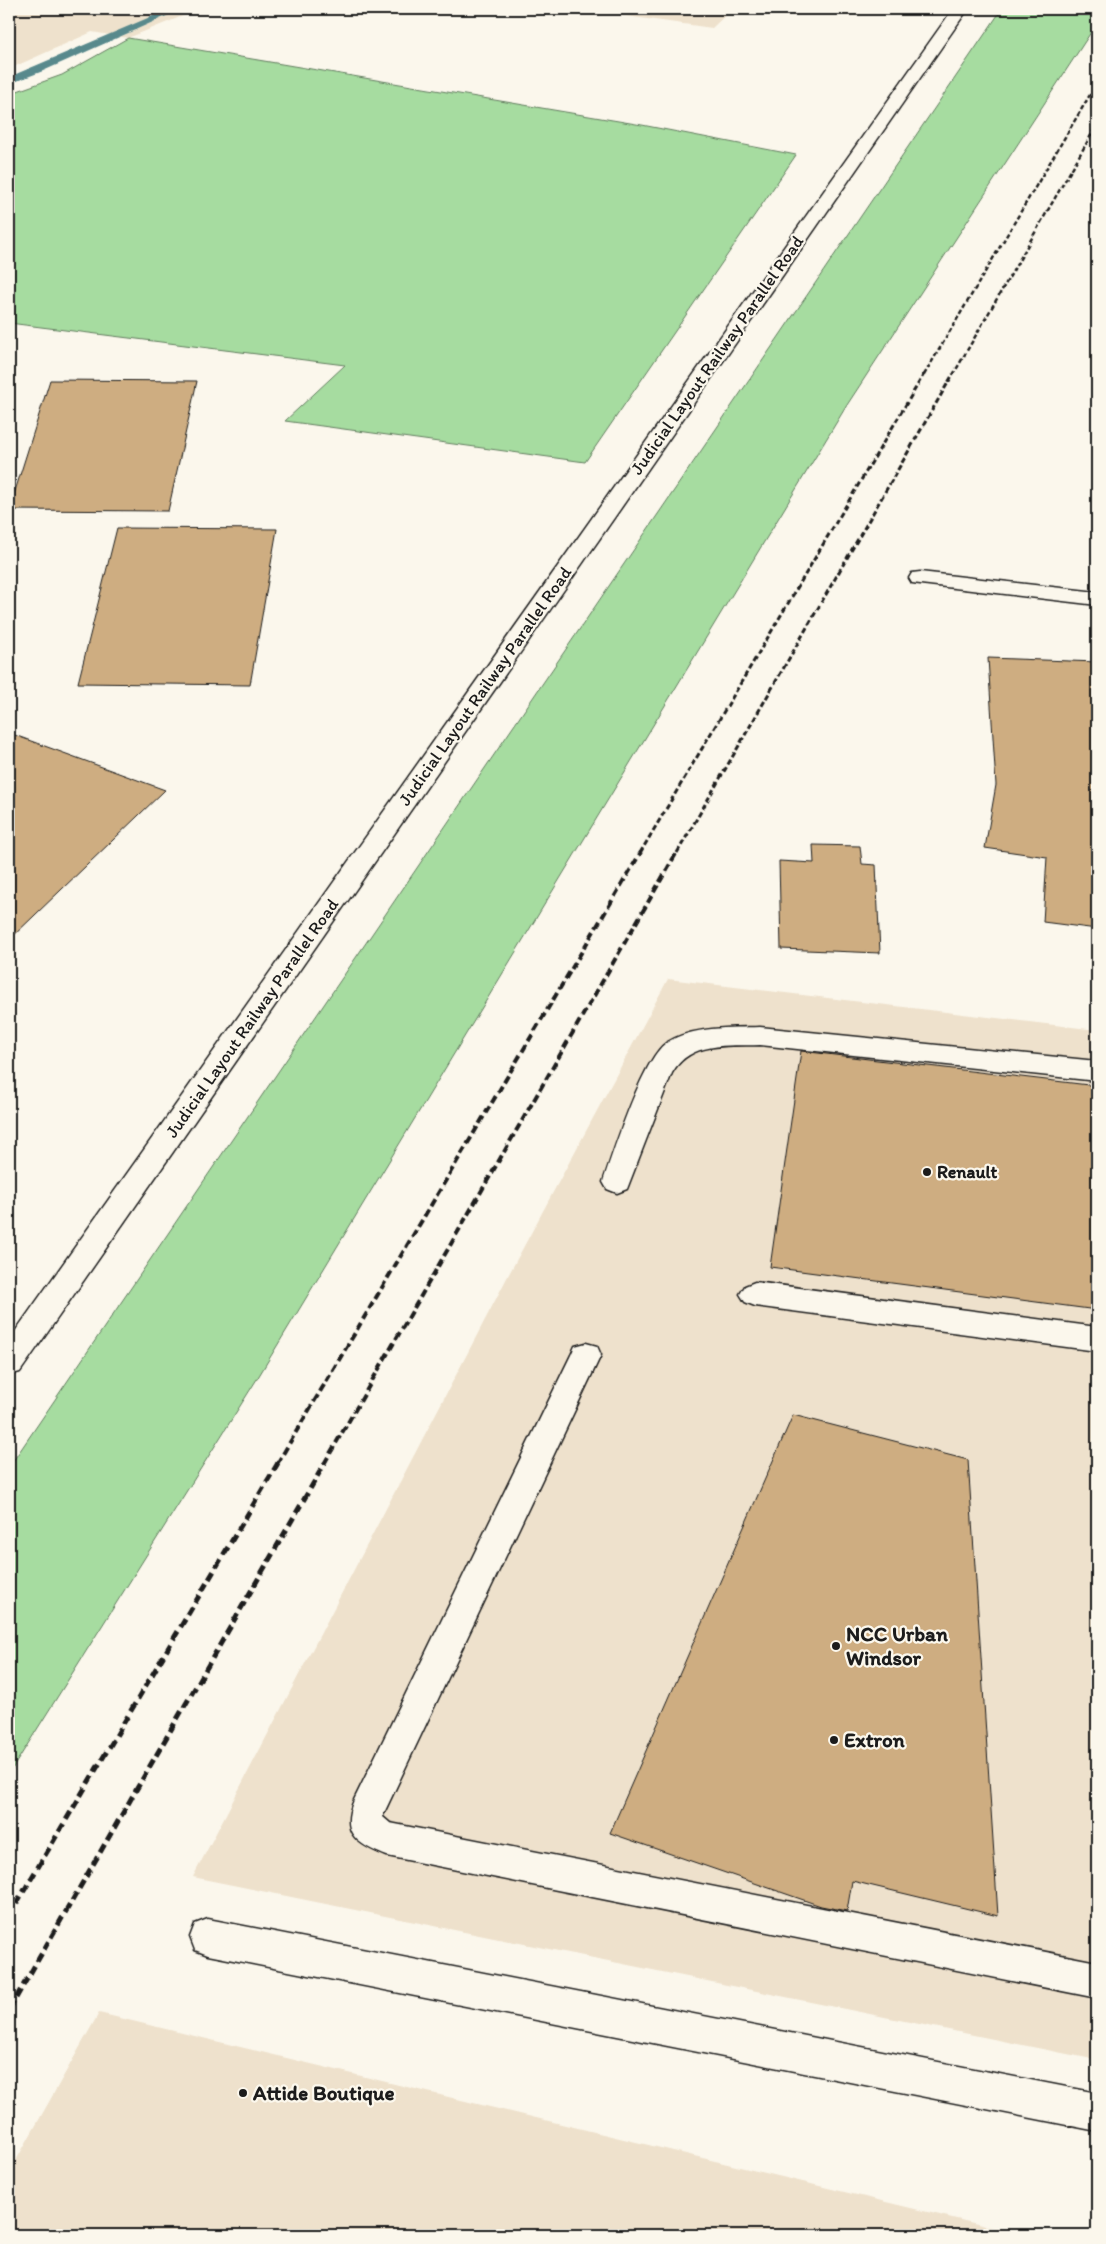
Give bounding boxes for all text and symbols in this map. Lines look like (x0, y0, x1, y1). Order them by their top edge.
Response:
street label: Judicial Layout Railway Parallel Road (626, 231, 808, 479)
street label: Judicial Layout Railway Parallel Road (394, 562, 576, 810)
street label: Judicial Layout Railway Parallel Road (161, 894, 343, 1142)
place label: Renault (937, 1161, 997, 1183)
marker: Renault (921, 1166, 933, 1178)
place label: NCC Urban Windsor (846, 1621, 948, 1670)
marker: NCC Urban Windsor (830, 1640, 842, 1652)
place label: Extron (844, 1727, 905, 1752)
marker: Extron (828, 1734, 840, 1746)
place label: Attide Boutique (252, 2080, 395, 2106)
marker: Attide Boutique (237, 2087, 249, 2099)

